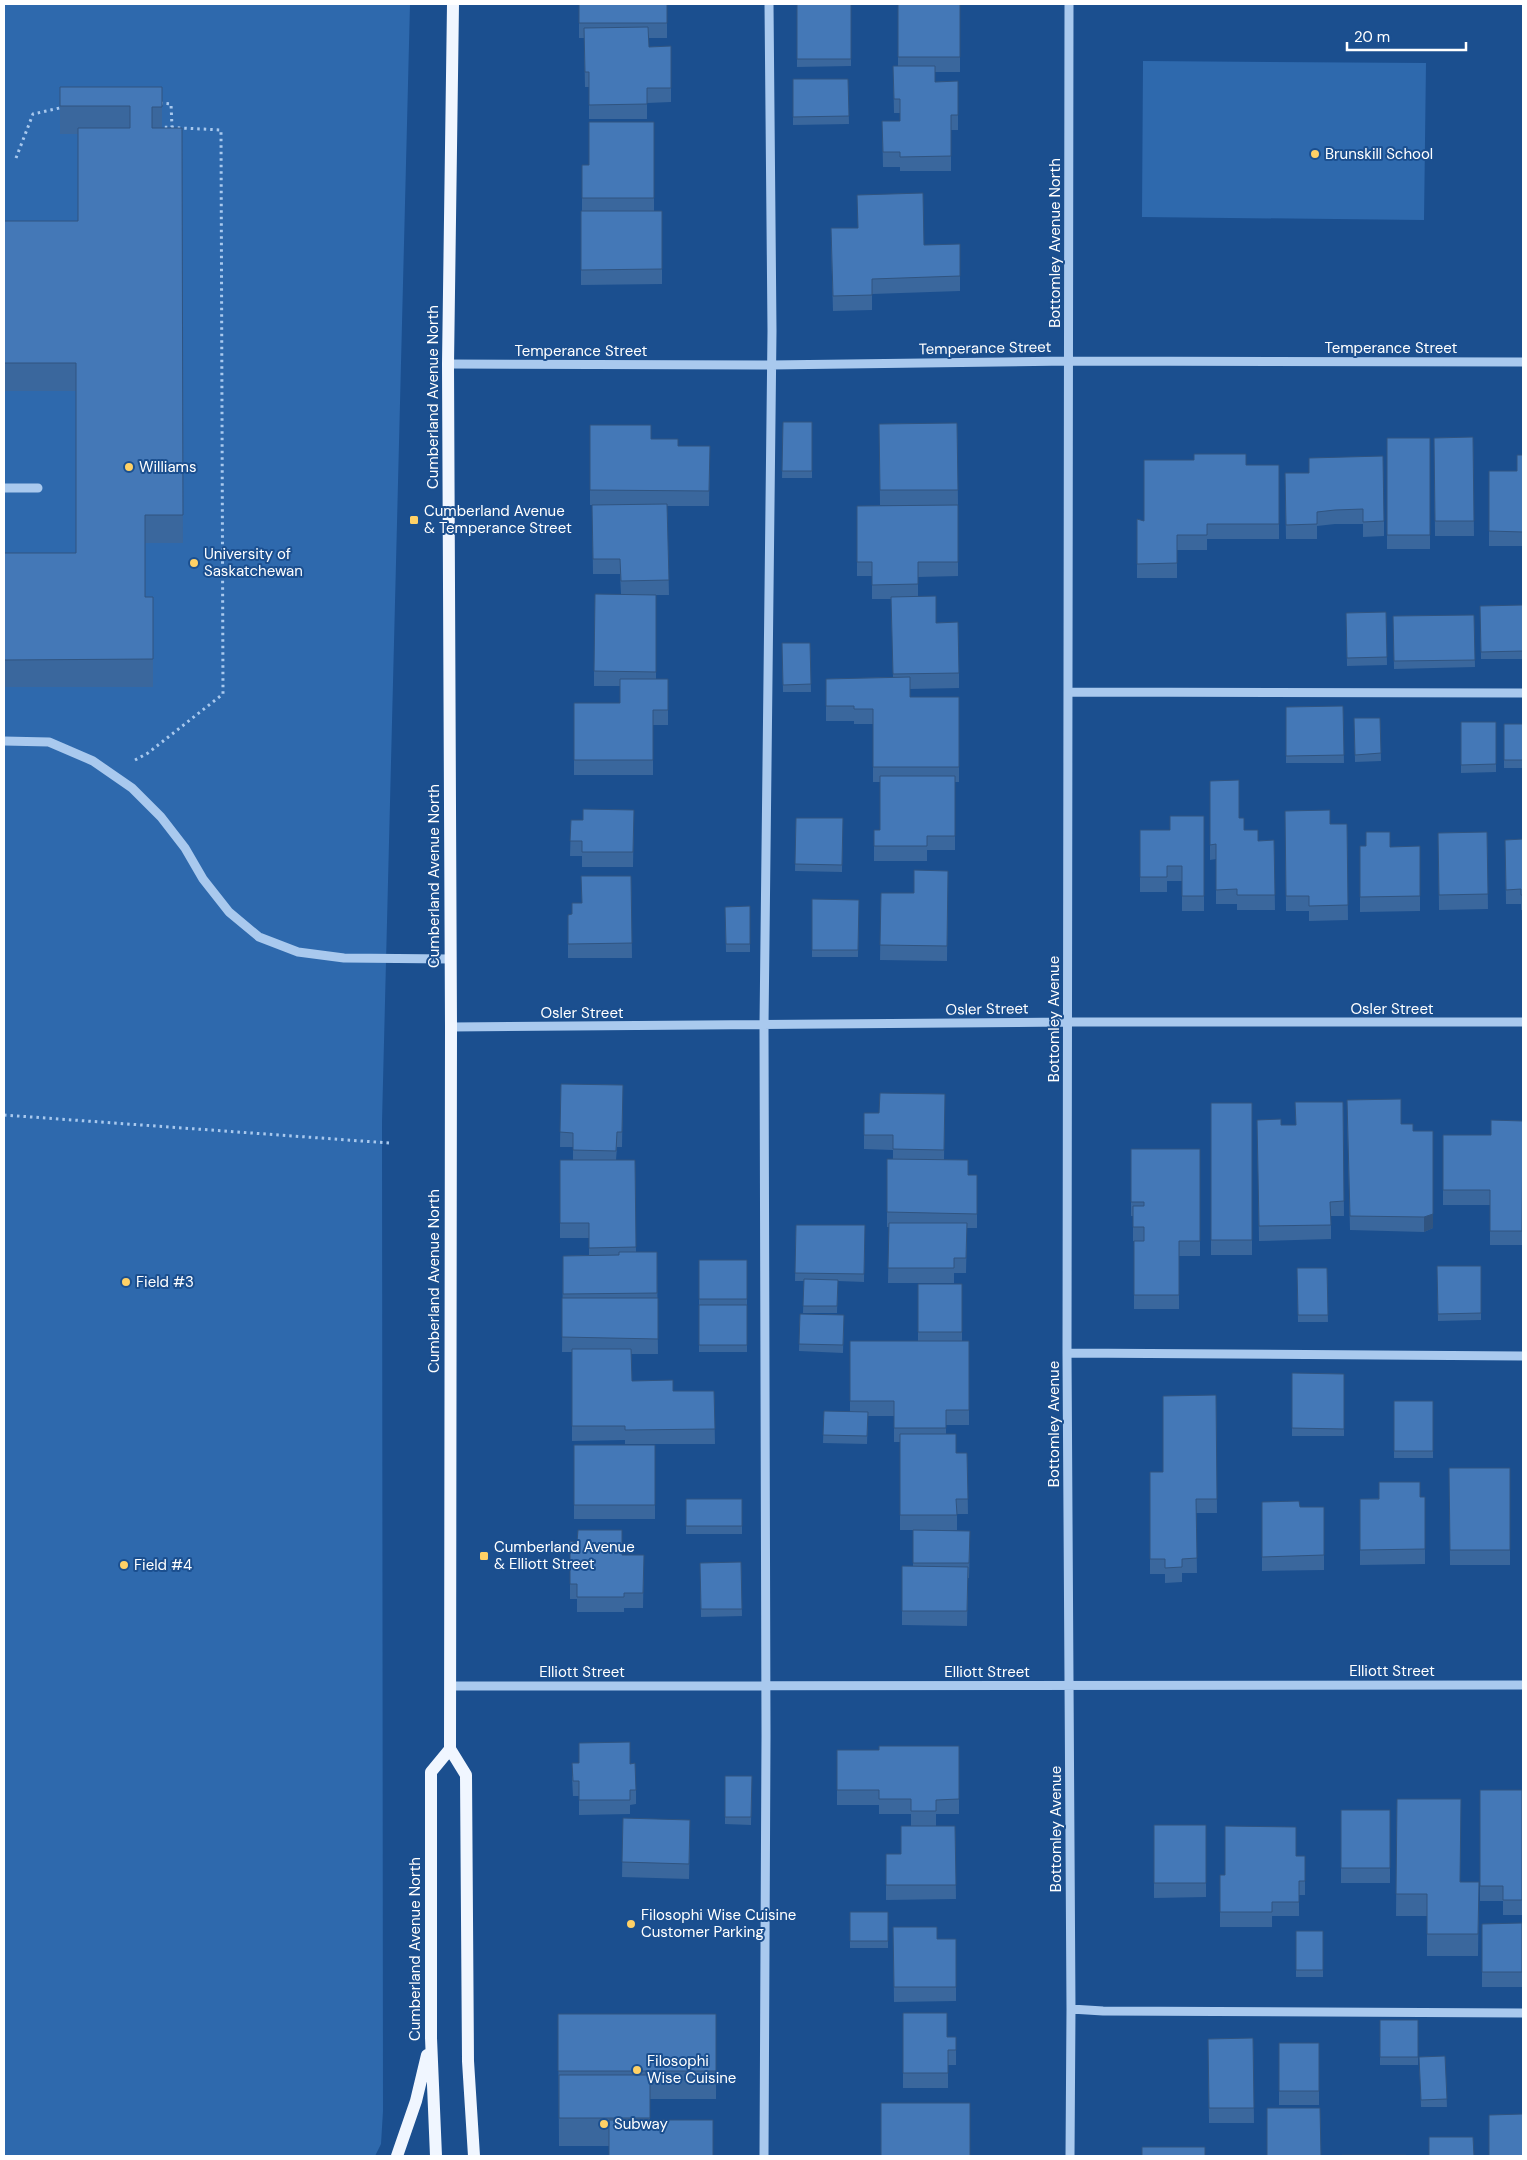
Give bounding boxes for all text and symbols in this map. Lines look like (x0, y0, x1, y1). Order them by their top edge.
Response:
scale bar (1347, 20, 1466, 52)
text: 20 m (1354, 27, 1390, 47)
place label: Brunskill School (1325, 144, 1433, 164)
marker: Brunskill School (1309, 148, 1321, 160)
street label: Bottomley Avenue North (1045, 158, 1065, 328)
street label: Cumberland Avenue North (423, 305, 443, 489)
street label: Temperance Street (918, 337, 1052, 359)
street label: Temperance Street (1325, 338, 1458, 358)
street label: Temperance Street (515, 341, 648, 361)
place label: Williams (139, 457, 196, 477)
marker: Williams (123, 461, 135, 473)
place label: Cumberland Avenue & Temperance Street (424, 501, 572, 538)
marker: Cumberland Avenue & Temperance Street (408, 514, 420, 526)
place label: University of Saskatchewan (204, 544, 303, 581)
marker: University of Saskatchewan (188, 557, 200, 569)
street label: Cumberland Avenue North (424, 784, 444, 968)
street label: Bottomley Avenue (1044, 956, 1064, 1082)
street label: Osler Street (945, 998, 1029, 1020)
street label: Osler Street (1350, 999, 1434, 1019)
street label: Osler Street (540, 1003, 624, 1023)
street label: Cumberland Avenue North (424, 1189, 444, 1373)
place label: Field #3 (136, 1272, 194, 1292)
marker: Field #3 (120, 1276, 132, 1288)
street label: Bottomley Avenue (1044, 1361, 1064, 1487)
place label: Cumberland Avenue & Elliott Street (494, 1537, 635, 1574)
marker: Cumberland Avenue & Elliott Street (478, 1550, 490, 1562)
place label: Field #4 (134, 1555, 192, 1575)
marker: Field #4 (118, 1559, 130, 1571)
street label: Elliott Street (1349, 1661, 1435, 1681)
street label: Elliott Street (539, 1662, 625, 1682)
street label: Elliott Street (944, 1662, 1030, 1682)
street label: Bottomley Avenue (1046, 1766, 1066, 1892)
street label: Cumberland Avenue North (405, 1857, 425, 2041)
place label: Filosophi Wise Cuisine Customer Parking (641, 1905, 796, 1942)
marker: Filosophi Wise Cuisine Customer Parking (625, 1918, 637, 1930)
place label: Filosophi Wise Cuisine (647, 2051, 736, 2088)
marker: Filosophi Wise Cuisine (631, 2064, 643, 2076)
place label: Subway (614, 2114, 669, 2134)
marker: Subway (598, 2118, 610, 2130)

